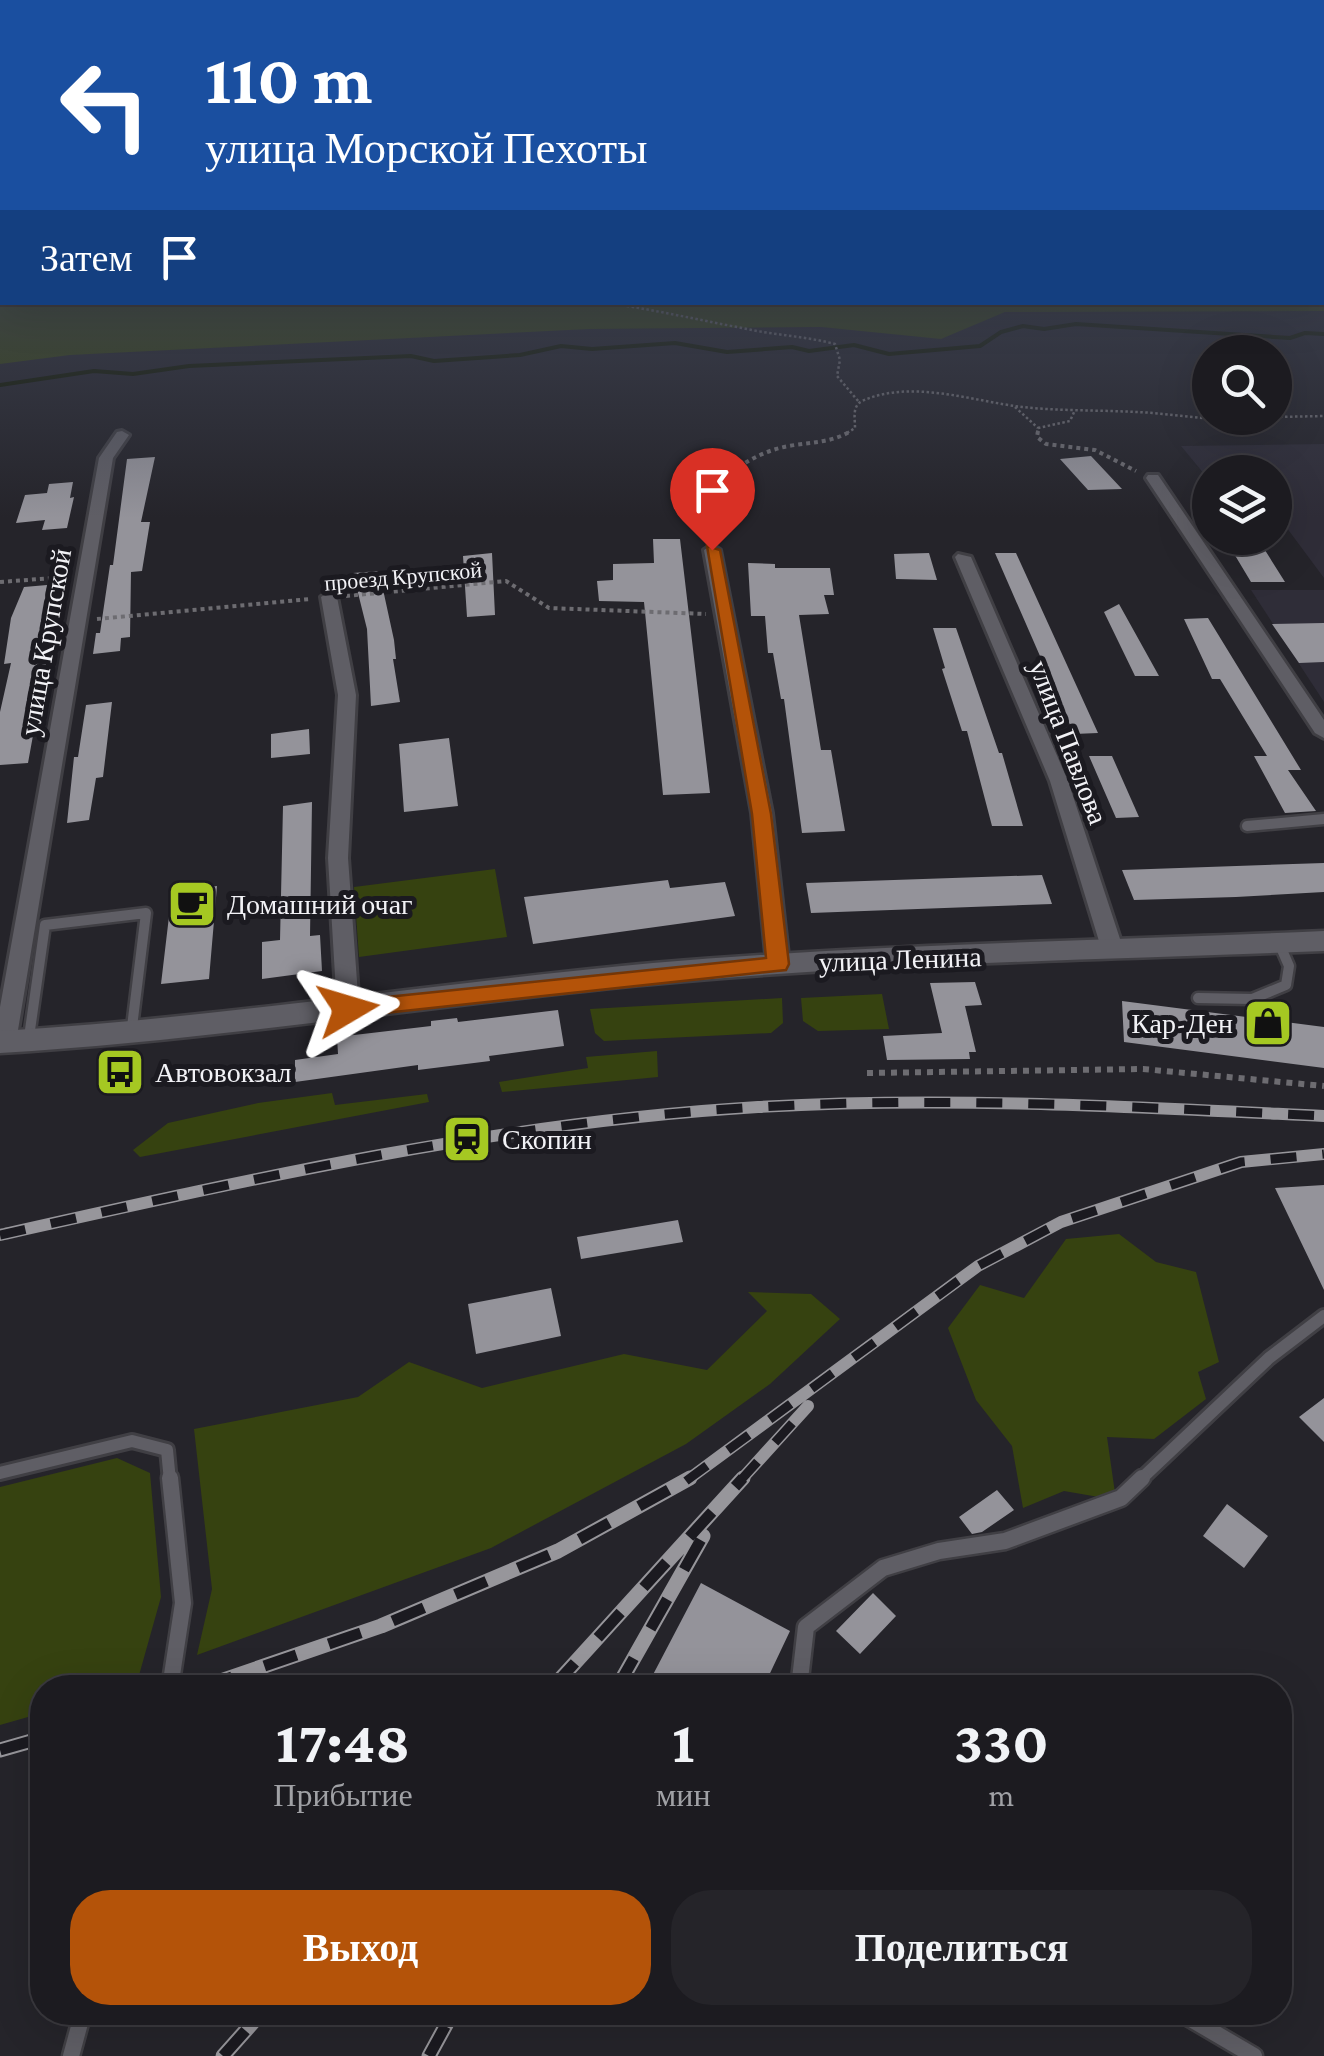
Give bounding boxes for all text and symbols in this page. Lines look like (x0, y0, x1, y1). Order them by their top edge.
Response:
icon: left (40, 40, 170, 170)
text: 110 m (205, 40, 373, 118)
text: улица Морской Пехоты (205, 123, 648, 173)
icon: arrive (152, 230, 207, 285)
text: Затем (40, 237, 132, 279)
map controls (1192, 335, 1292, 555)
button: search (1192, 335, 1292, 435)
pin (670, 448, 755, 551)
button: layers (1192, 455, 1292, 555)
icon: arrive (685, 463, 740, 518)
street label: улица Крупской (14, 546, 77, 738)
street label: проезд Крупской (323, 557, 483, 596)
street label: улица Павлова (1023, 656, 1114, 829)
cafe icon: Домашний очаг (166, 878, 218, 930)
place label: Домашний очаг (227, 889, 413, 920)
street label: улица Ленина (818, 941, 983, 978)
position arrow (296, 957, 400, 1061)
shop icon: Кар-Ден (1242, 997, 1294, 1049)
place label: Кар-Ден (1131, 1008, 1233, 1039)
bus stop icon: Автовокзал (94, 1046, 146, 1098)
place label: Автовокзал (155, 1057, 292, 1088)
station icon: Скопин (441, 1113, 493, 1165)
place label: Скопин (502, 1124, 592, 1155)
text: 17:48 (276, 1708, 410, 1775)
text: 1 (672, 1708, 694, 1775)
text: 330 (954, 1708, 1049, 1775)
text: Прибытие (273, 1777, 413, 1813)
text: мин (656, 1777, 711, 1813)
text: m (988, 1777, 1014, 1813)
button: Выход (70, 1890, 651, 2005)
button: Поделиться (671, 1890, 1252, 2005)

